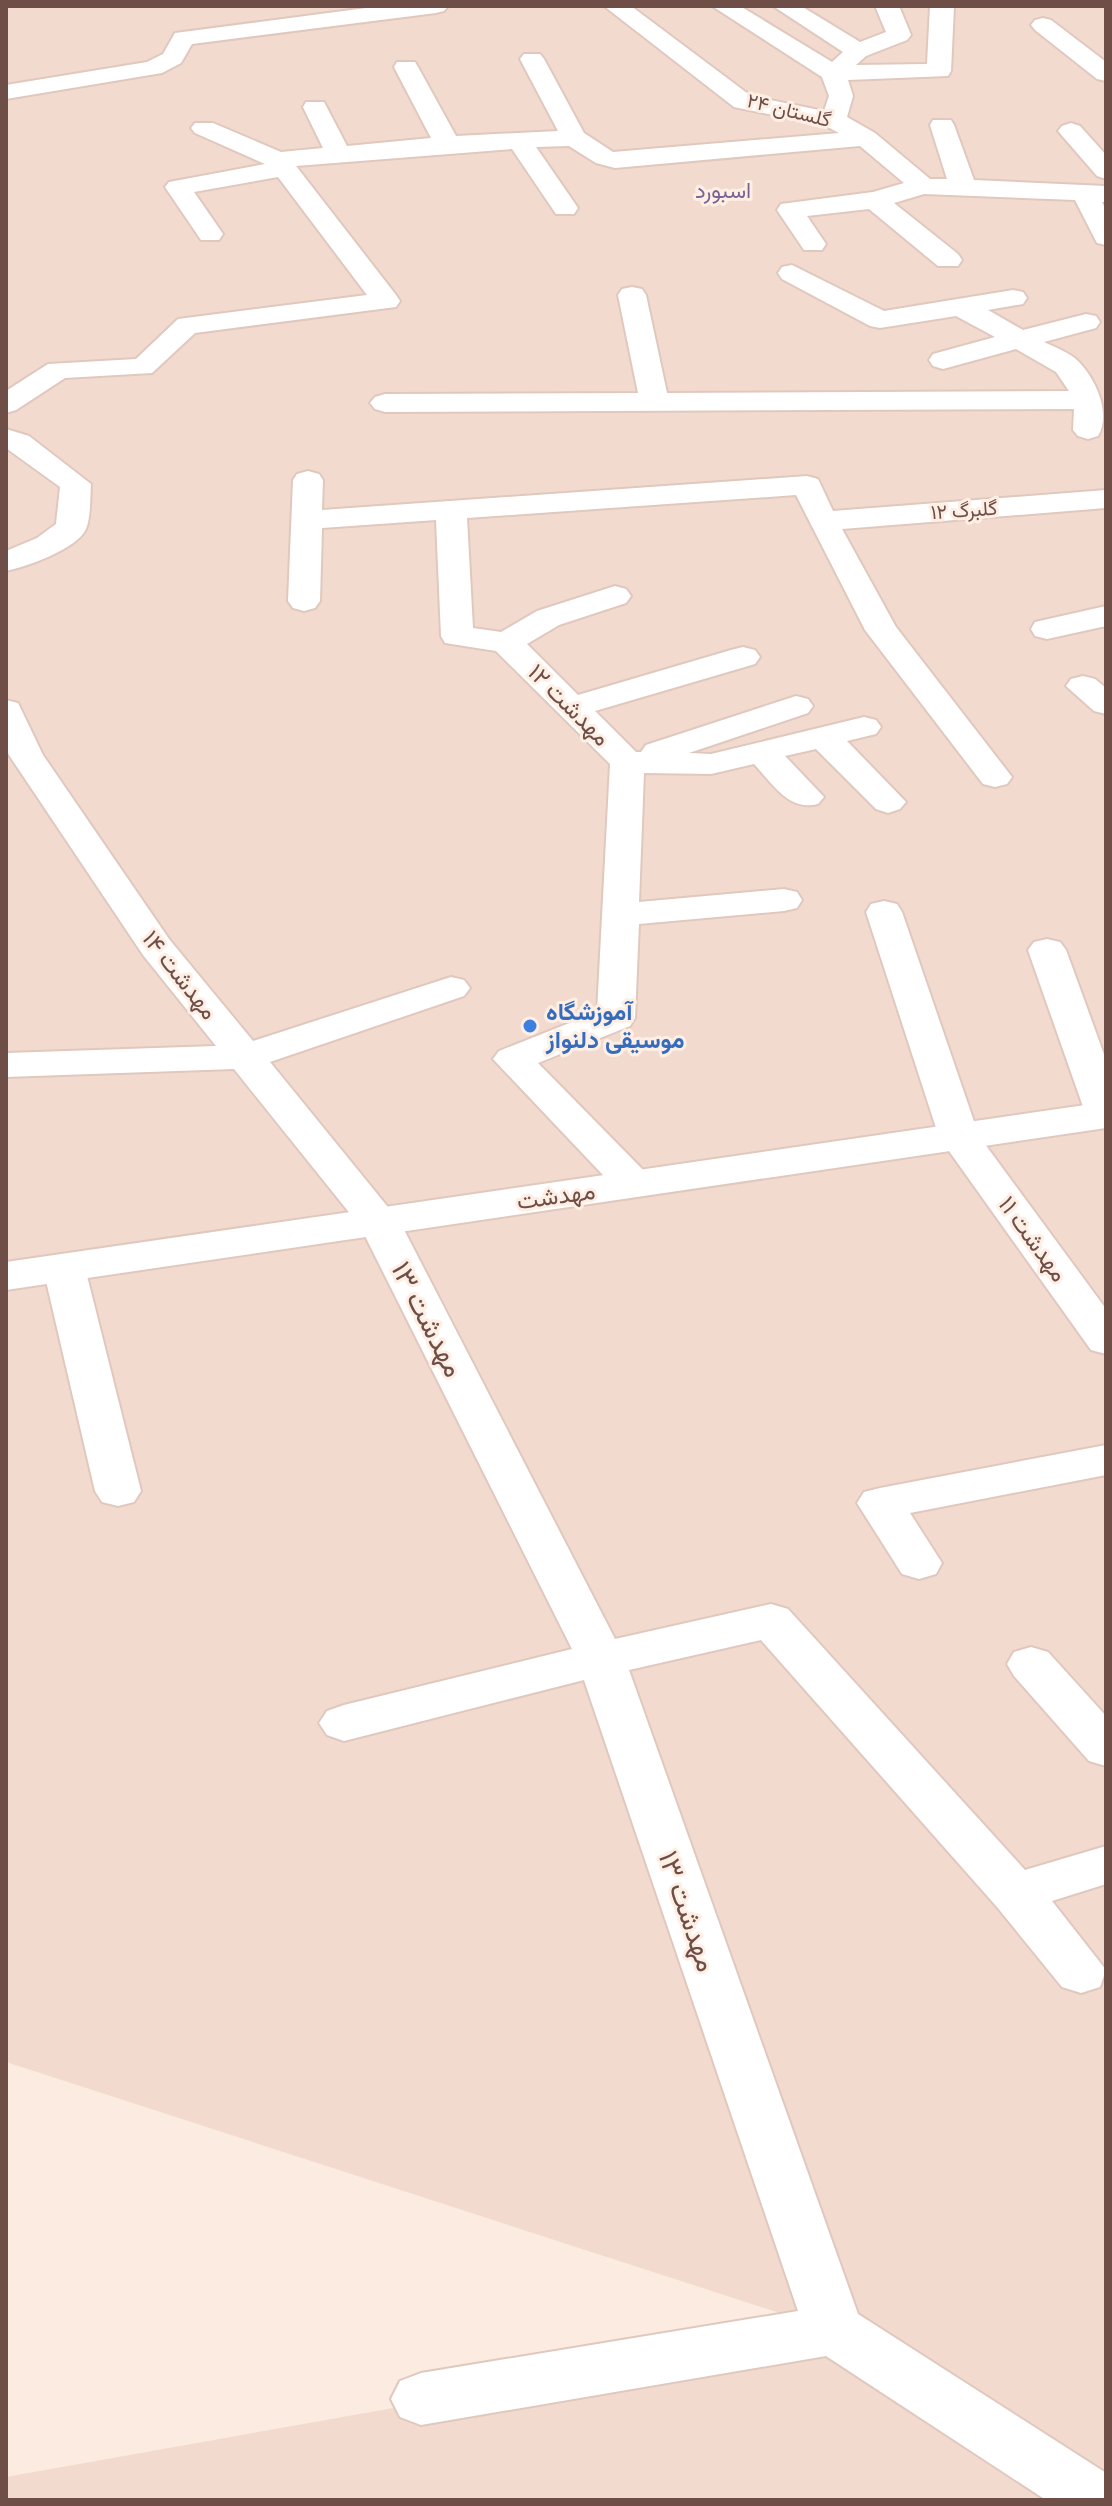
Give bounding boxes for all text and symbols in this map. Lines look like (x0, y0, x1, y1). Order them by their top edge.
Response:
street label: گلستان ۲۴ (745, 88, 833, 132)
district label: اسبورد (695, 178, 751, 204)
street label: گلبرگ ١٢ (930, 496, 998, 525)
street label: مهدشت ۱۲ (522, 658, 616, 752)
street label: مهدشت ۱۴ (136, 925, 223, 1026)
place label: آموزشگاه موسیقی دلنواز (545, 998, 684, 1055)
marker: آموزشگاه موسیقی دلنواز (521, 1017, 539, 1035)
street label: مهدشت (515, 1177, 597, 1216)
street label: مهدشت ۱۱ (992, 1191, 1073, 1288)
street label: مهدشت ۱۳ (384, 1256, 471, 1383)
street label: مهدشت ۱۳ (651, 1847, 724, 1976)

